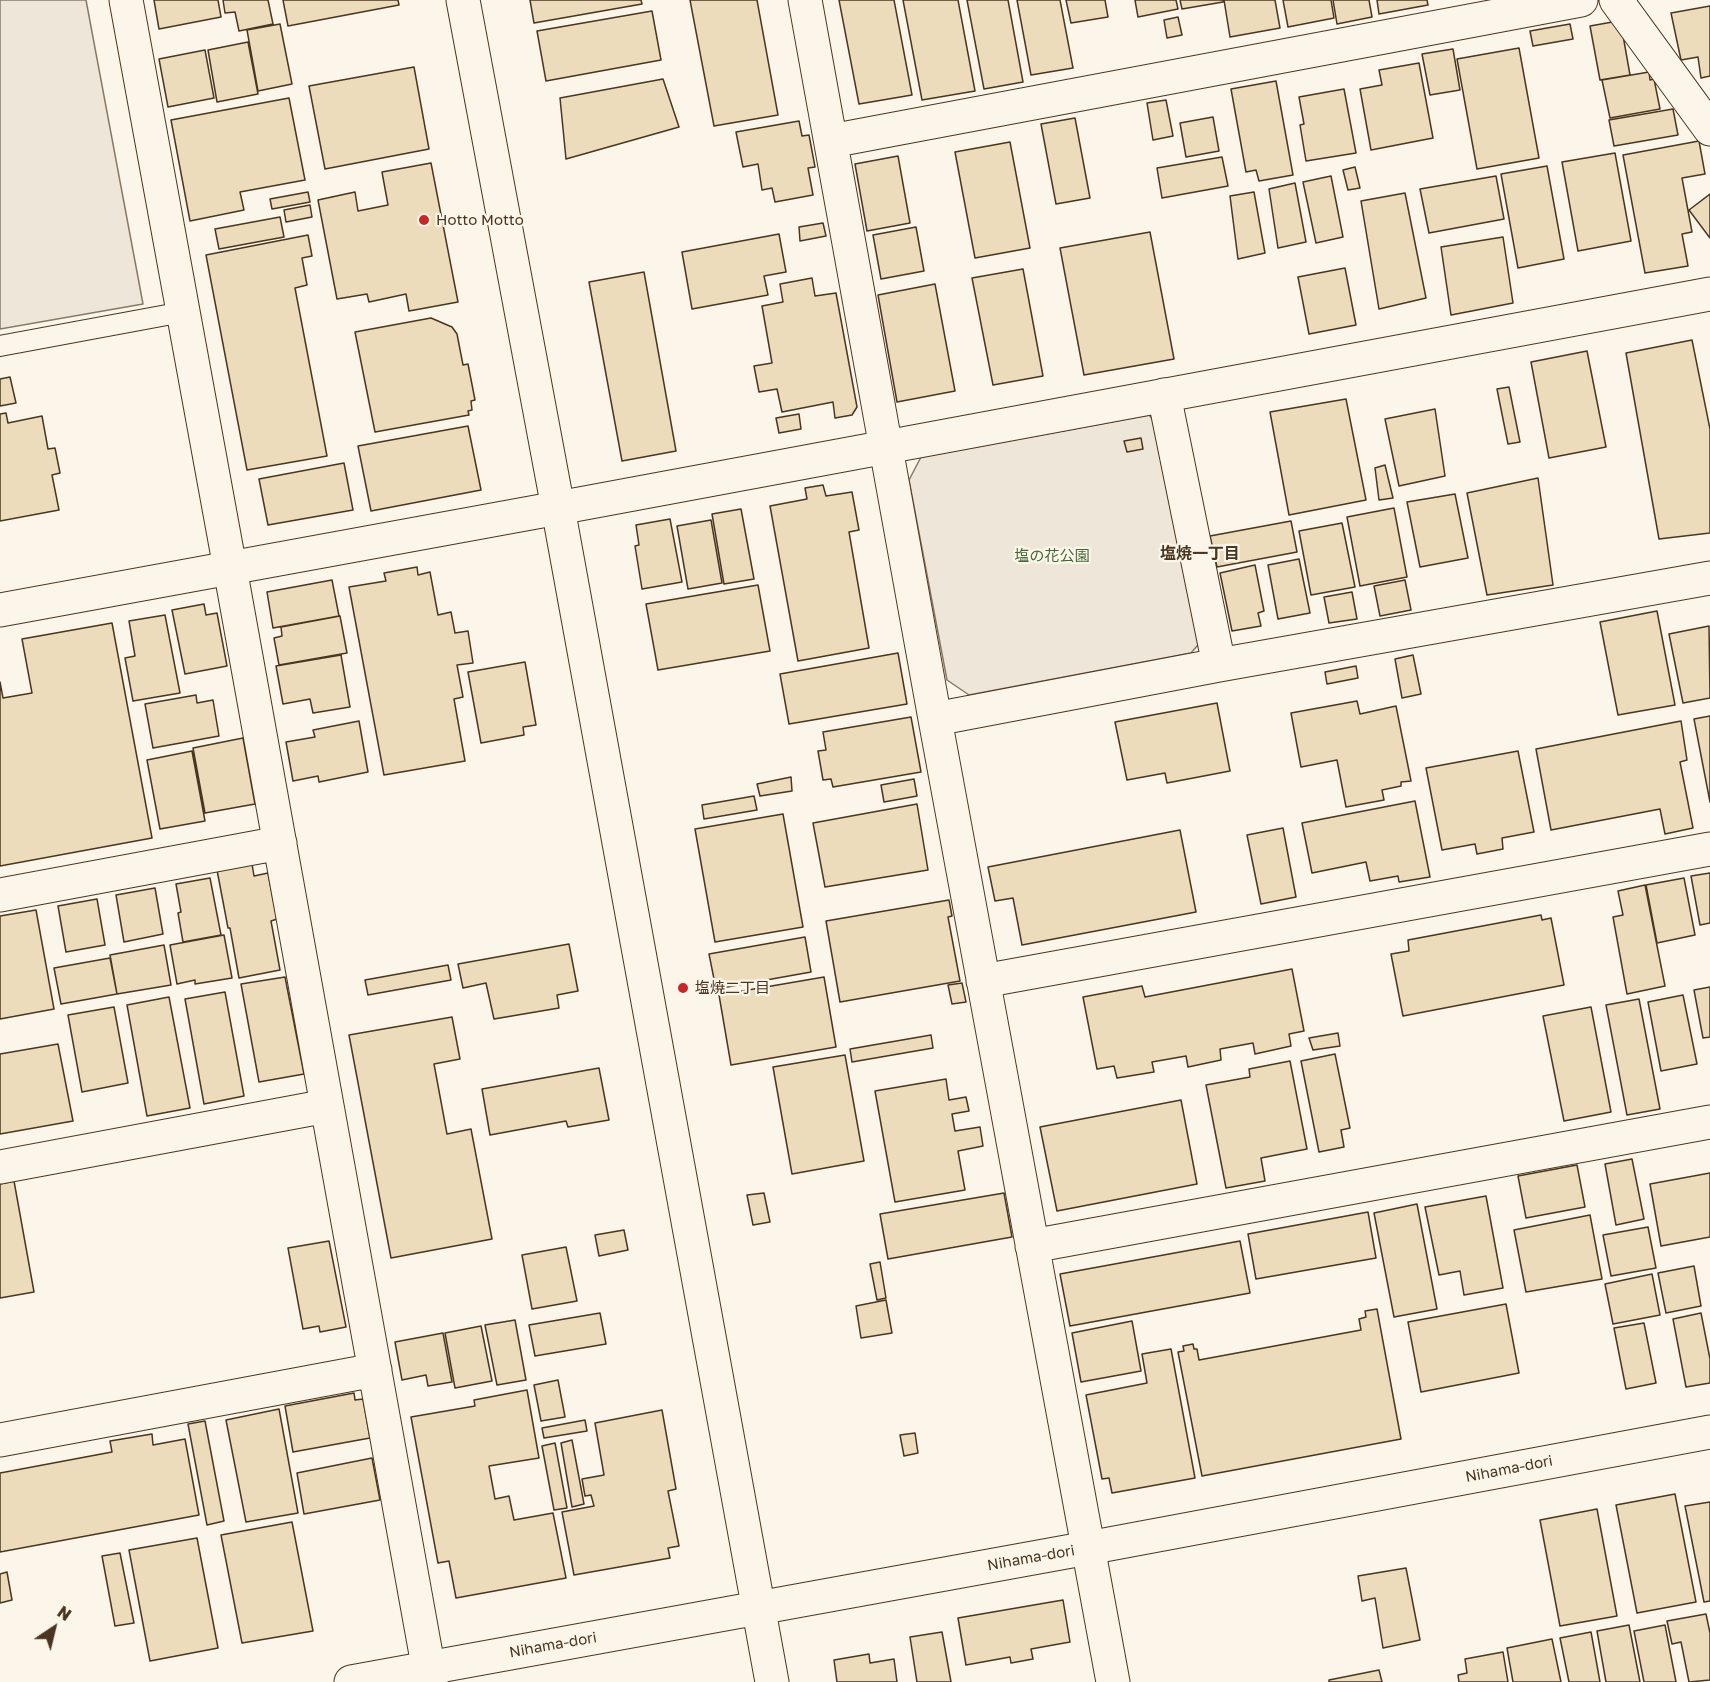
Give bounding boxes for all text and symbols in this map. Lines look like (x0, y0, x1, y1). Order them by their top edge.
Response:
place label: Hotto Motto (436, 211, 524, 229)
marker: Hotto Motto (417, 213, 431, 227)
district label: 塩焼一丁目 (1160, 544, 1240, 564)
park label: 塩の花公園 (1015, 547, 1089, 565)
place label: 塩焼二丁目 (695, 979, 770, 997)
marker: 塩焼二丁目 (676, 981, 690, 995)
street label: Nihama-dori (1464, 1452, 1554, 1486)
street label: Nihama-dori (986, 1541, 1076, 1575)
north arrow (24, 1598, 84, 1658)
text: N (54, 1602, 75, 1625)
street label: Nihama-dori (508, 1628, 598, 1662)

